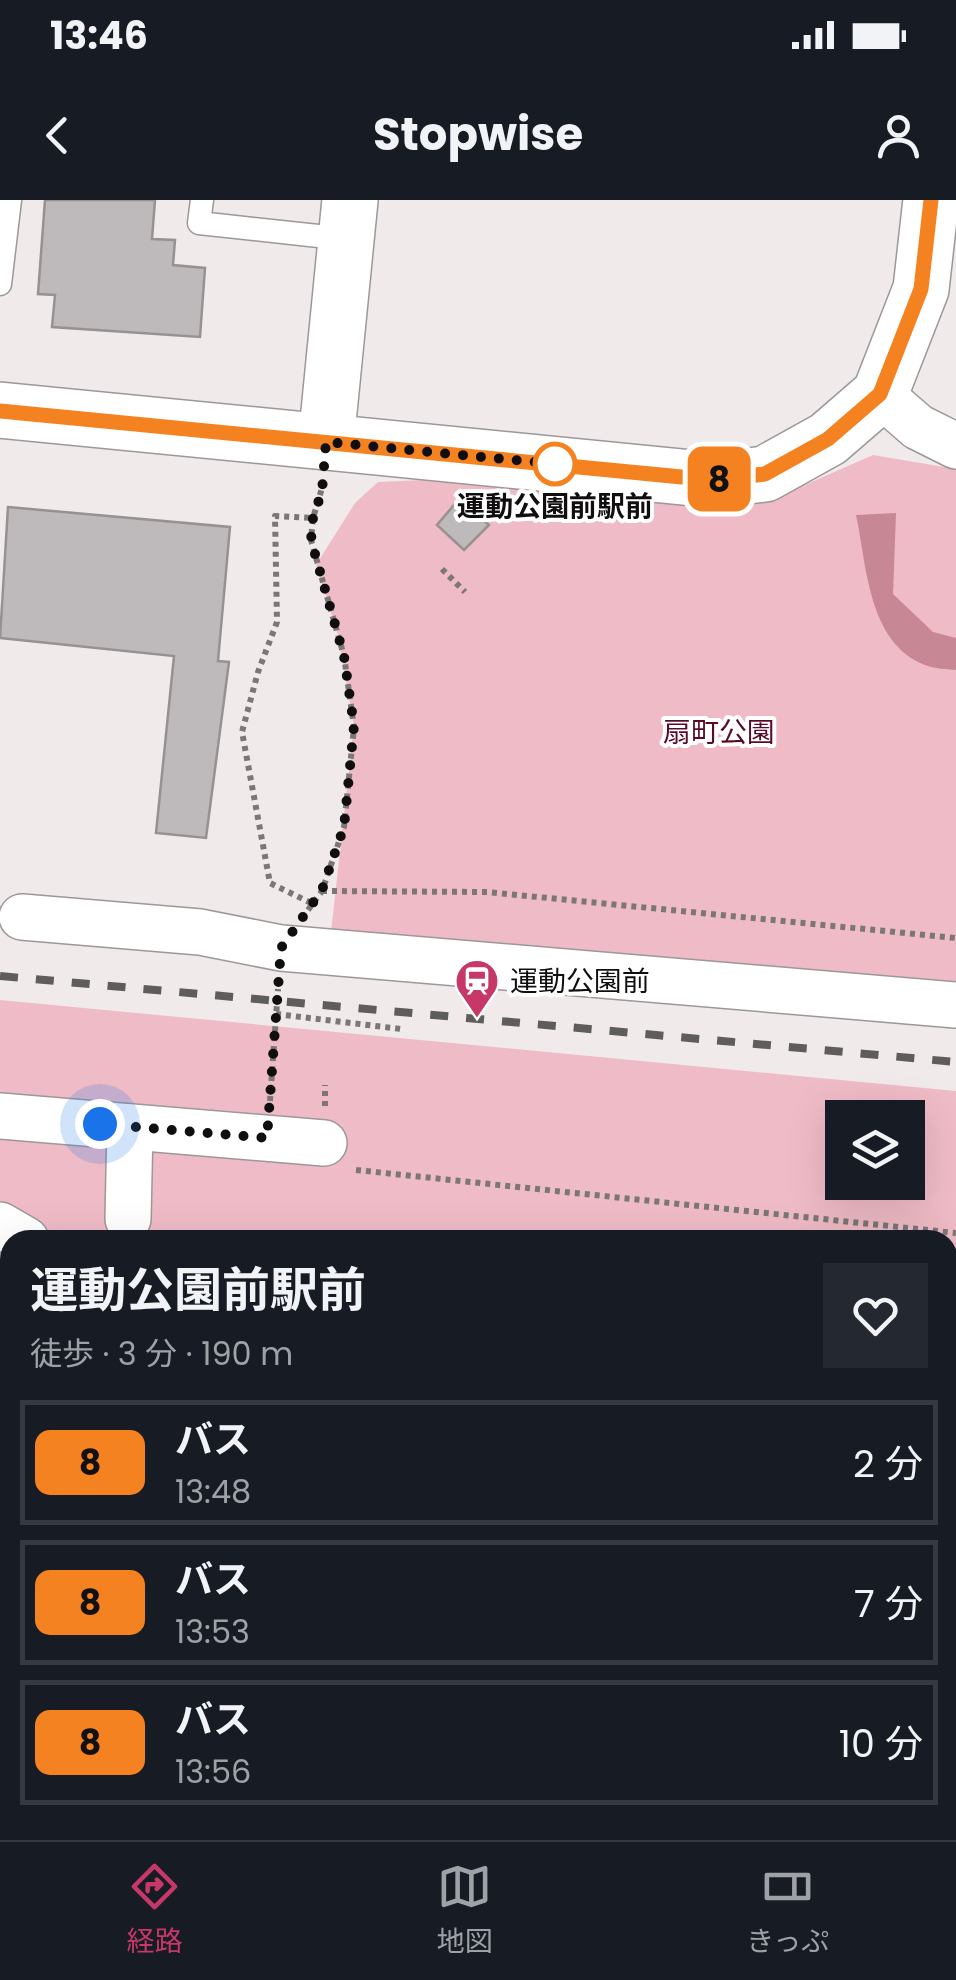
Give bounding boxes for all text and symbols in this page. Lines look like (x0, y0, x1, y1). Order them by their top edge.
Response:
text: 13:46 (50, 9, 148, 62)
text: Stopwise (373, 103, 583, 166)
icon: back (30, 108, 85, 163)
icon: person (871, 108, 926, 163)
marker: 運動公園前駅前 (534, 443, 576, 485)
line badge: 8 (686, 446, 752, 512)
text: 8 (708, 455, 730, 504)
place label: 運動公園前駅前 (457, 487, 653, 526)
park label: 扇町公園 (663, 713, 775, 752)
station icon: 運動公園前 (454, 958, 500, 1019)
place label: 運動公園前 (510, 962, 650, 1001)
your location (75, 1099, 125, 1149)
map controls (825, 1100, 925, 1200)
button: layers (825, 1100, 925, 1200)
text: 運動公園前駅前 (30, 1257, 366, 1324)
button: heart (823, 1263, 928, 1368)
text: 徒歩 · 3 分 · 190 m (30, 1331, 293, 1376)
text: バス (175, 1413, 251, 1466)
text: 2 分 (853, 1437, 923, 1490)
text: 8 (79, 1438, 101, 1487)
text: 13:48 (175, 1469, 251, 1514)
text: バス (175, 1553, 251, 1606)
text: 7 分 (854, 1577, 923, 1630)
text: 8 (79, 1578, 101, 1627)
text: 13:53 (175, 1609, 250, 1654)
text: バス (175, 1693, 251, 1746)
text: 10 分 (839, 1717, 923, 1770)
text: 8 (79, 1718, 101, 1767)
text: 13:56 (175, 1749, 251, 1794)
tab: 経路 (127, 1859, 183, 1963)
tab: 地図 (437, 1859, 493, 1963)
tab: きっぷ (746, 1859, 829, 1963)

